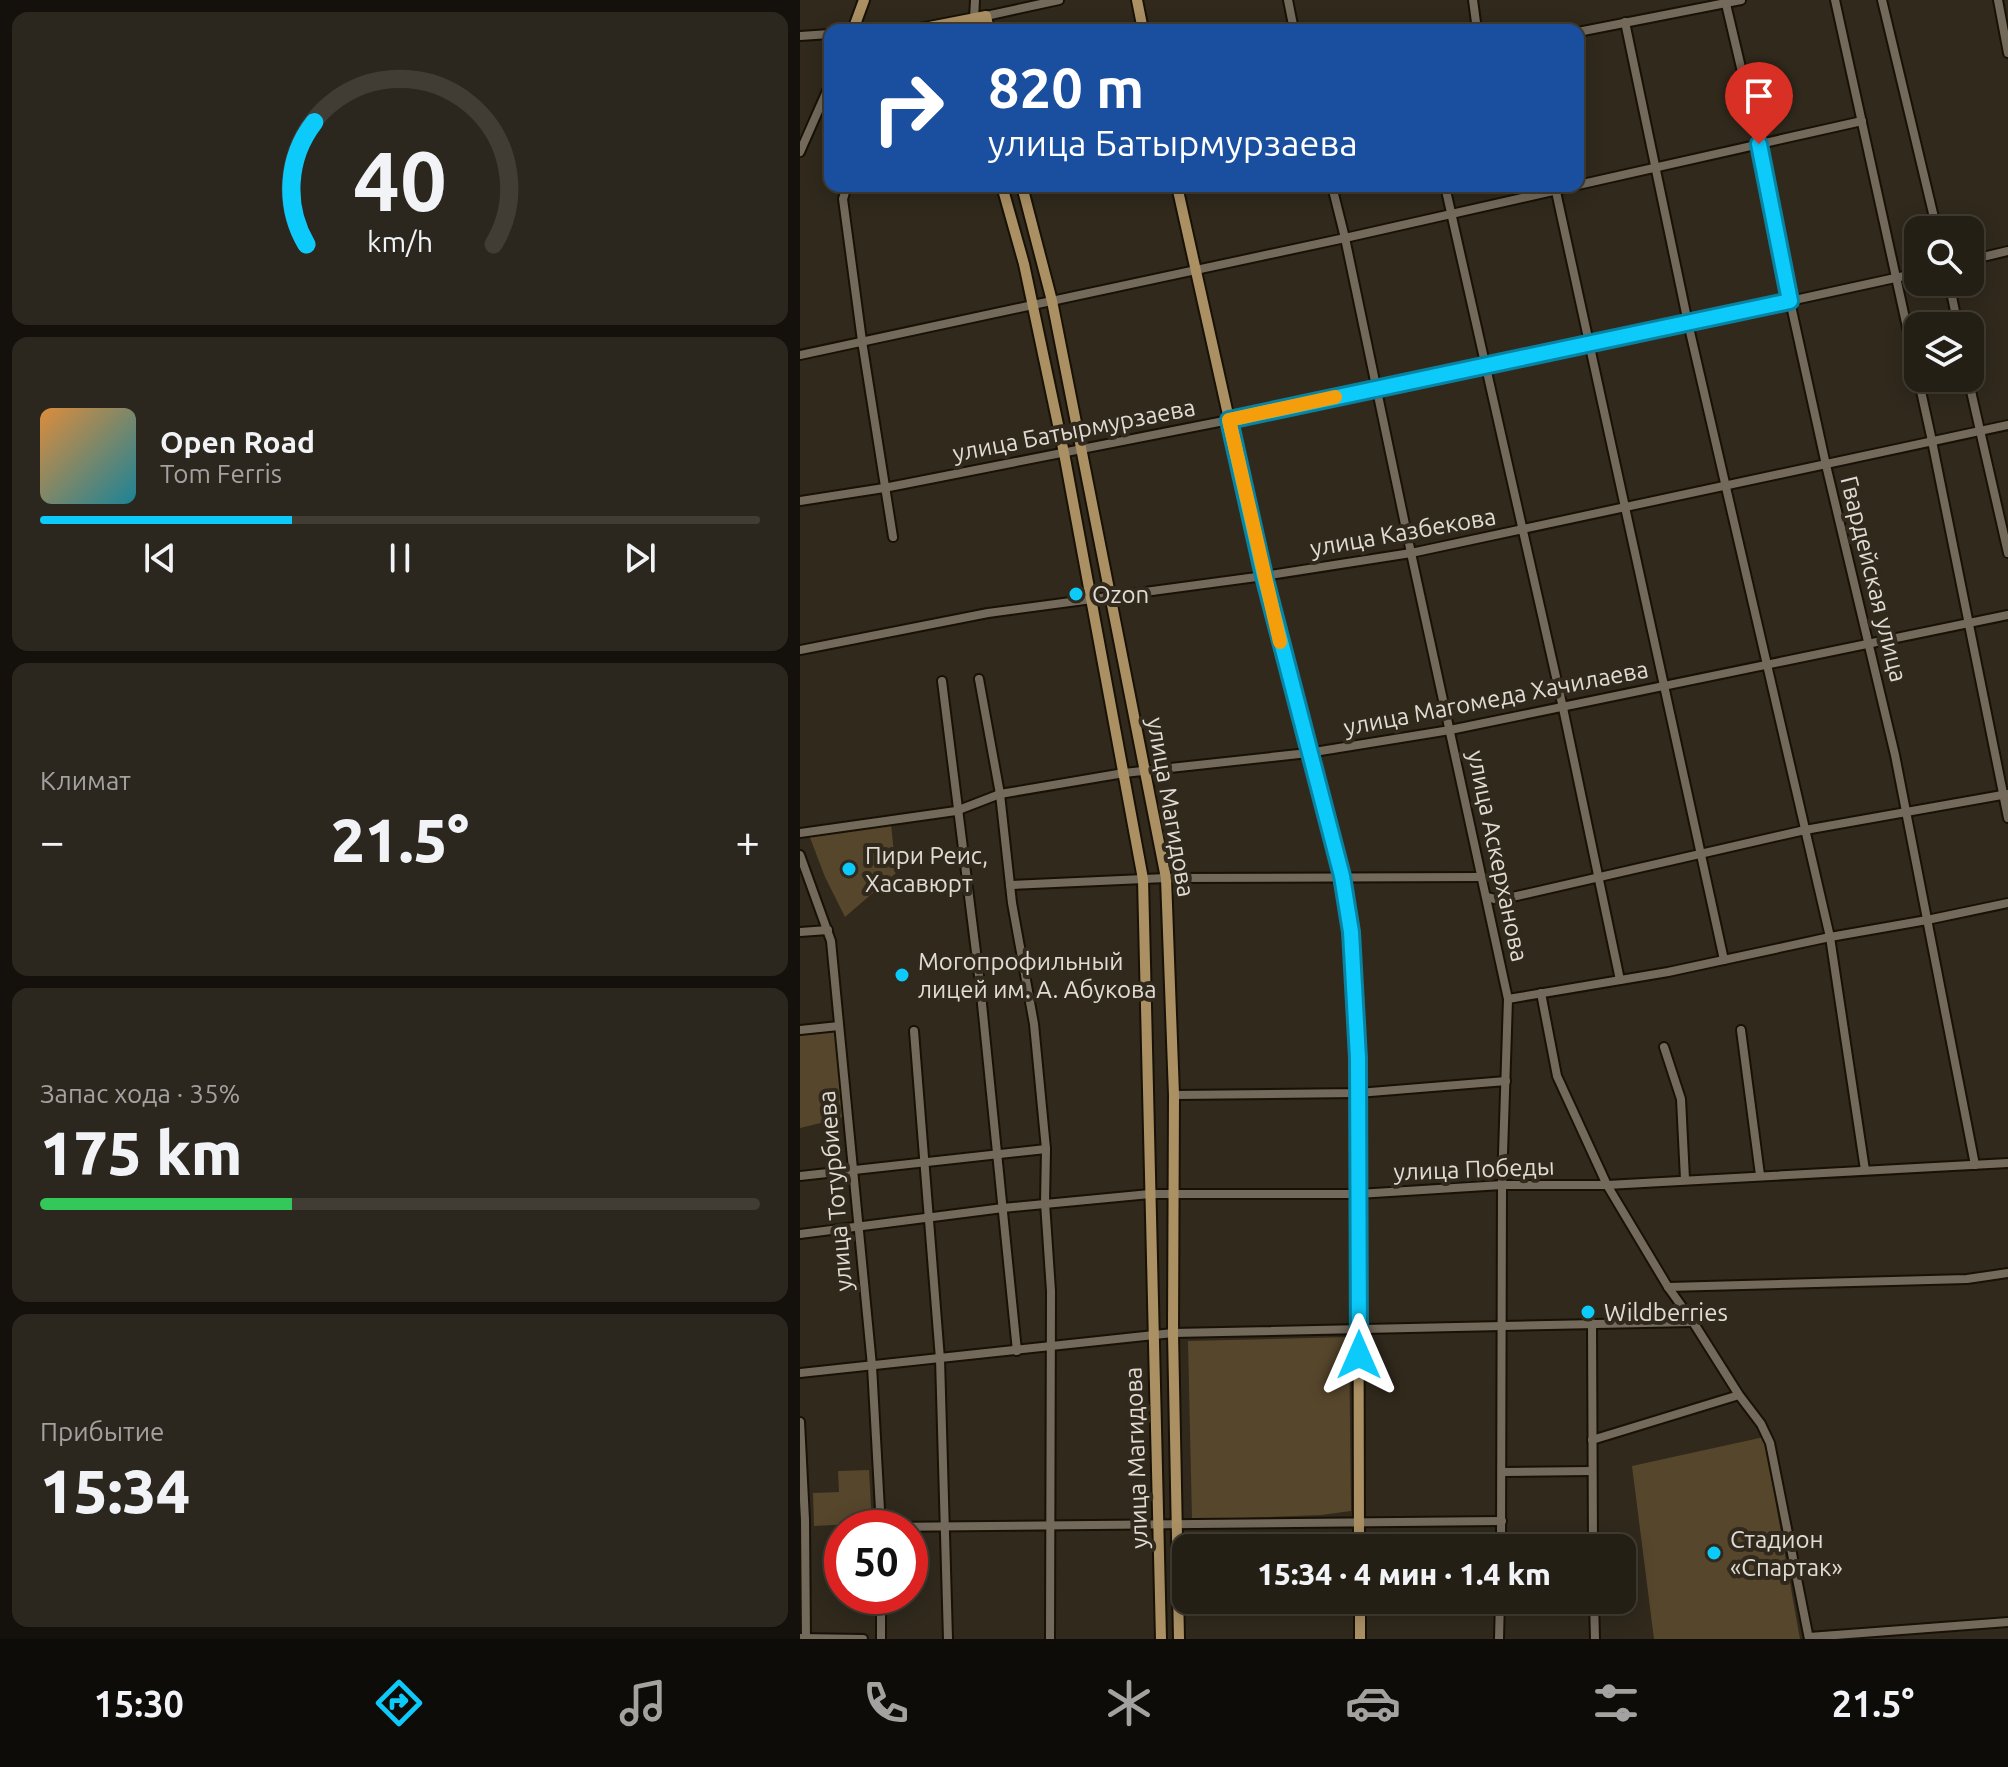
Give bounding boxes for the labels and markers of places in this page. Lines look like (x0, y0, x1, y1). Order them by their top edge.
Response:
pin (1725, 62, 1793, 144)
place label: Ozon (1092, 581, 1149, 608)
marker: Ozon (1067, 585, 1085, 603)
place label: Пири Реис, Хасавюрт (865, 842, 988, 897)
marker: Пири Реис, Хасавюрт (840, 860, 858, 878)
place label: Могопрофильный лицей им. А. Абукова (918, 948, 1157, 1003)
marker: Могопрофильный лицей им. А. Абукова (893, 966, 911, 984)
place label: Wildberries (1604, 1299, 1728, 1326)
marker: Wildberries (1579, 1303, 1597, 1321)
place label: Стадион «Спартак» (1730, 1526, 1843, 1581)
marker: Стадион «Спартак» (1705, 1544, 1723, 1562)

